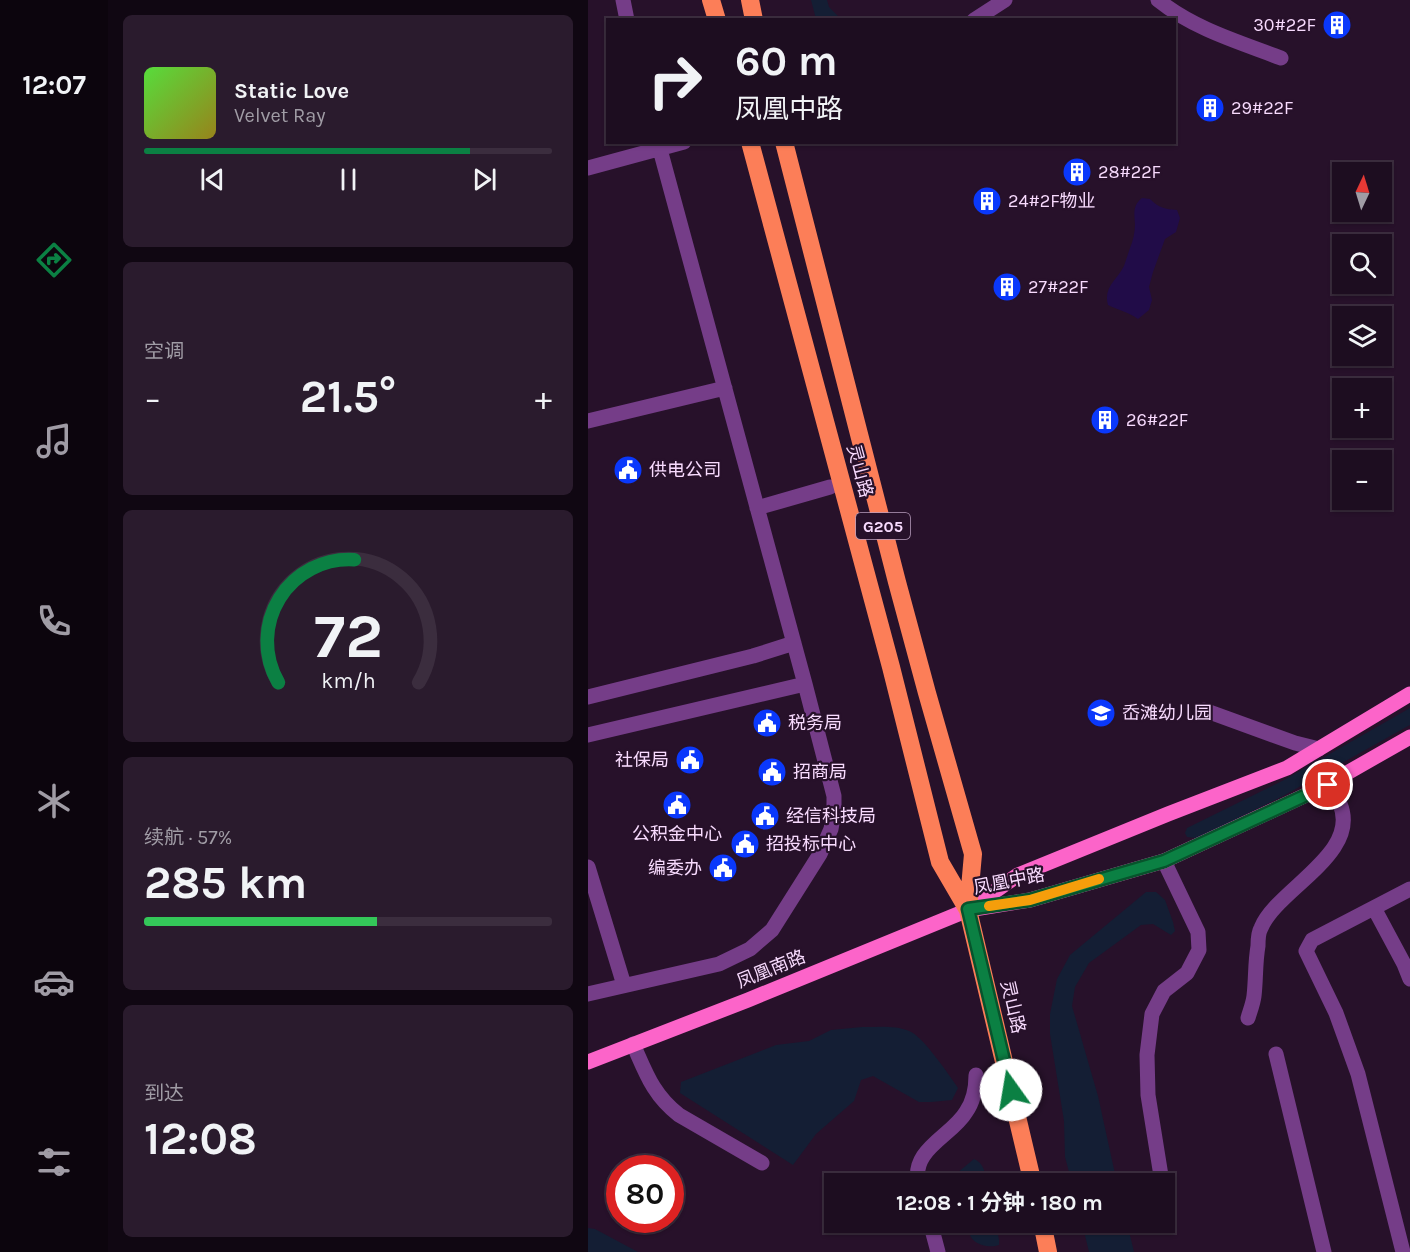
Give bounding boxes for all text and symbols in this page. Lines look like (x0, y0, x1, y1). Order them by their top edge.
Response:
building icon: 30#22F (1321, 9, 1353, 41)
place label: 30#22F (1253, 14, 1316, 36)
text: 60 m (735, 36, 838, 86)
icon: right (636, 42, 714, 120)
text: 12:07 (22, 69, 86, 101)
text: Static Love (234, 78, 349, 104)
building icon: 29#22F (1194, 92, 1226, 124)
text: 凤凰中路 (735, 93, 843, 125)
place label: 29#22F (1231, 97, 1293, 119)
text: Velvet Ray (234, 104, 326, 127)
building icon: 28#22F (1061, 156, 1093, 188)
place label: 28#22F (1098, 161, 1161, 183)
north arrow (1332, 162, 1392, 222)
map controls (1332, 162, 1392, 510)
icon: previous (196, 163, 229, 196)
icon: pause (332, 163, 365, 196)
icon: next (468, 163, 501, 196)
building icon: 24#2F物业 (971, 185, 1003, 217)
place label: 24#2F物业 (1008, 190, 1096, 212)
button: search (1332, 234, 1392, 294)
icon: directions (33, 239, 75, 281)
building icon: 27#22F (991, 271, 1023, 303)
place label: 27#22F (1028, 276, 1088, 298)
button: layers (1332, 306, 1392, 366)
text: 空调 (144, 340, 184, 363)
text: 21.5° (300, 371, 396, 423)
button: + (1332, 378, 1392, 438)
text: − (144, 379, 161, 417)
text: + (535, 379, 552, 417)
building icon: 26#22F (1089, 404, 1121, 436)
place label: 26#22F (1126, 409, 1188, 431)
icon: music (33, 420, 75, 462)
street label: 灵山路 (842, 442, 878, 500)
button: − (1332, 450, 1392, 510)
public building icon: 供电公司 (612, 454, 644, 486)
place label: 供电公司 (649, 459, 721, 481)
road number: G205 (856, 513, 910, 539)
icon: phone (33, 600, 75, 642)
text: 72 (314, 600, 382, 673)
text: km/h (321, 668, 375, 693)
school or university icon: 岙滩幼儿园 (1085, 697, 1117, 729)
place label: 岙滩幼儿园 (1122, 702, 1212, 724)
public building icon: 税务局 (751, 707, 783, 739)
place label: 税务局 (788, 712, 842, 734)
public building icon: 社保局 (674, 744, 706, 776)
place label: 社保局 (615, 749, 669, 771)
public building icon: 招商局 (756, 756, 788, 788)
pin (1302, 759, 1353, 810)
place label: 招商局 (793, 761, 847, 783)
icon: arrive (1311, 768, 1344, 801)
icon: climate (33, 780, 75, 822)
public building icon: 公积金中心 (661, 789, 693, 821)
public building icon: 经信科技局 (749, 800, 781, 832)
place label: 经信科技局 (786, 805, 876, 827)
place label: 公积金中心 (632, 823, 722, 845)
text: 续航 · 57% (144, 826, 232, 849)
public building icon: 招投标中心 (729, 828, 761, 860)
place label: 招投标中心 (766, 833, 856, 855)
public building icon: 编委办 (707, 852, 739, 884)
text: 285 km (144, 857, 307, 909)
place label: 编委办 (648, 857, 702, 879)
street label: 凤凰中路 (972, 863, 1046, 899)
street label: 凤凰南路 (734, 945, 808, 993)
icon: car (33, 961, 75, 1003)
street label: 灵山路 (996, 978, 1030, 1036)
position arrow (979, 1058, 1043, 1122)
text: 到达 (144, 1082, 184, 1105)
text: 12:08 (144, 1113, 257, 1165)
icon: filters (33, 1141, 75, 1183)
speed limit sign: 80 (606, 1155, 684, 1233)
text: 12:08 · 1 分钟 · 180 m (896, 1190, 1103, 1216)

